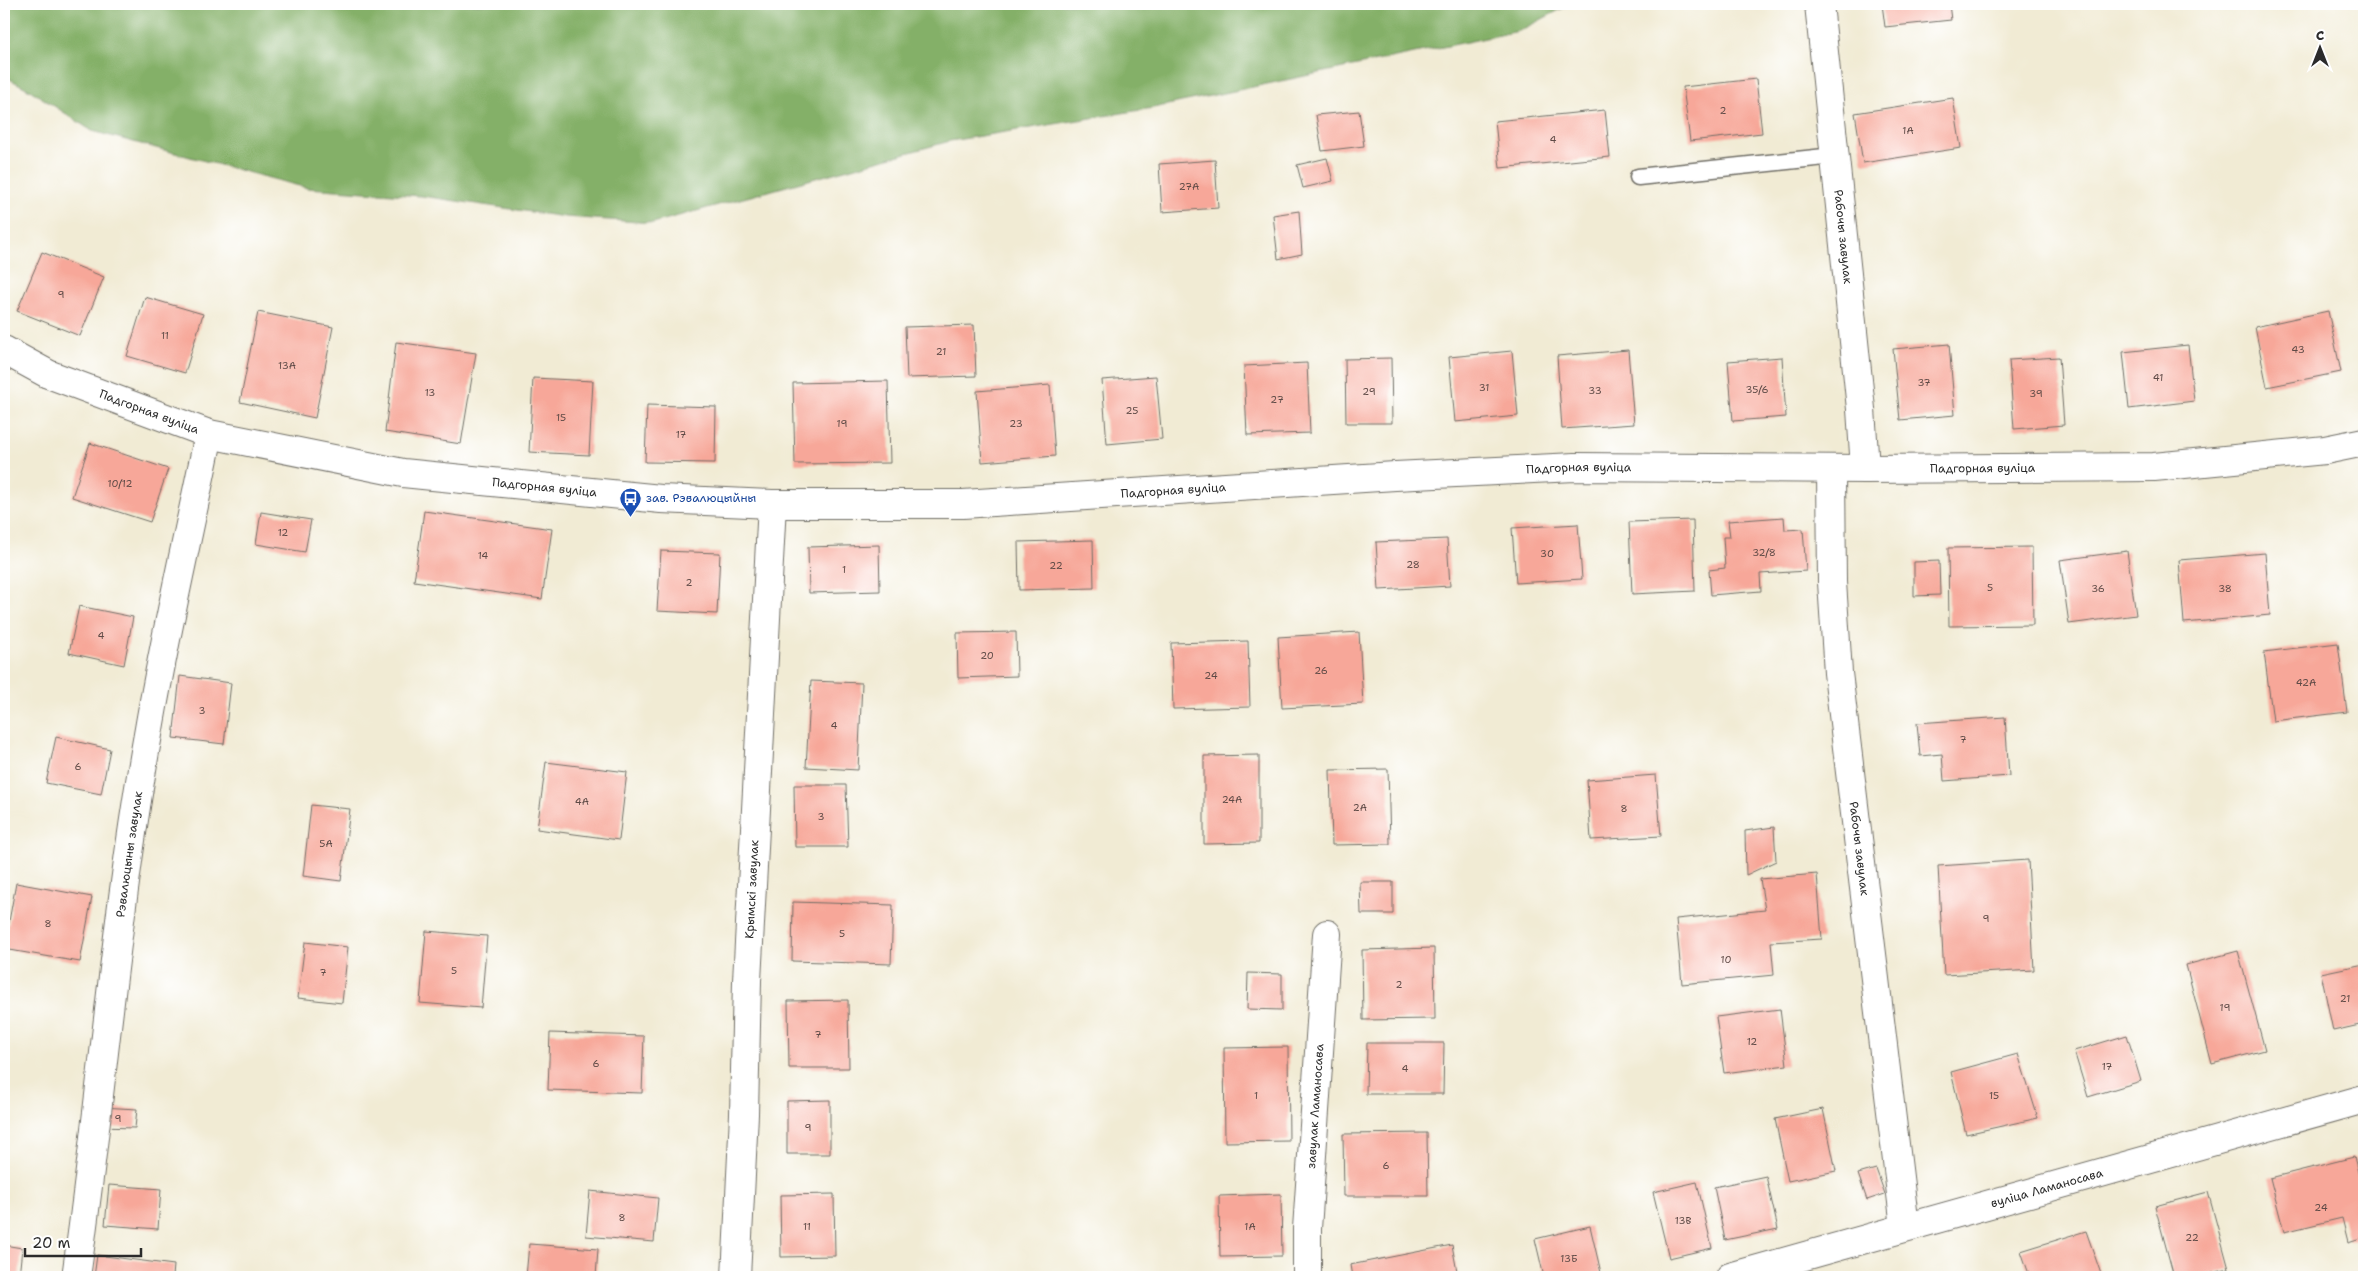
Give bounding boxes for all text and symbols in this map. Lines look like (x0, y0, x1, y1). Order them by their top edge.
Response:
north arrow (2296, 22, 2346, 72)
text: С (2316, 26, 2324, 44)
house number: 2 (1720, 104, 1727, 117)
house number: 1А (1902, 124, 1914, 137)
house number: 4 (1550, 133, 1557, 146)
house number: 27А (1179, 180, 1199, 193)
street label: Рабочы завулак (1830, 189, 1856, 285)
house number: 9 (58, 288, 65, 301)
house number: 11 (161, 329, 169, 342)
house number: 43 (2291, 343, 2305, 356)
house number: 21 (936, 345, 946, 358)
house number: 13А (278, 359, 296, 372)
house number: 41 (2153, 371, 2163, 384)
house number: 37 (1917, 376, 1931, 389)
house number: 31 (1479, 381, 1489, 394)
house number: 35/6 (1746, 383, 1768, 396)
house number: 33 (1588, 384, 1602, 397)
house number: 29 (1362, 385, 1376, 398)
street label: Падгорная вуліца (97, 386, 202, 438)
house number: 13 (425, 386, 435, 399)
house number: 39 (2029, 387, 2043, 400)
house number: 27 (1270, 393, 1284, 406)
house number: 25 (1126, 404, 1138, 417)
house number: 15 (556, 411, 566, 424)
house number: 19 (837, 417, 847, 430)
house number: 23 (1009, 417, 1023, 430)
house number: 17 (676, 428, 686, 441)
street label: Падгорная вуліца (1526, 459, 1632, 477)
street label: Падгорная вуліца (1930, 460, 2036, 477)
street label: Падгорная вуліца (491, 474, 598, 501)
house number: 10/12 (108, 477, 132, 490)
street label: Падгорная вуліца (1120, 479, 1227, 502)
bus stop icon: зав. Рэвалюцыйны (618, 486, 642, 517)
place label: зав. Рэвалюцыйны (646, 490, 756, 506)
house number: 12 (278, 526, 288, 539)
house number: 32/8 (1752, 546, 1776, 559)
house number: 30 (1540, 547, 1554, 560)
house number: 14 (478, 549, 488, 562)
house number: 28 (1406, 558, 1420, 571)
house number: 22 (1049, 559, 1063, 572)
house number: 1 (842, 563, 846, 576)
house number: 2 (686, 576, 693, 589)
house number: 5 (1987, 581, 1993, 594)
house number: 36 (2091, 582, 2105, 595)
house number: 38 (2218, 582, 2232, 595)
house number: 4 (98, 629, 105, 642)
house number: 20 (980, 649, 994, 662)
house number: 26 (1314, 664, 1328, 677)
house number: 24 (1204, 669, 1218, 682)
house number: 42А (2296, 676, 2316, 689)
house number: 3 (199, 704, 206, 717)
house number: 4 (831, 719, 838, 732)
house number: 7 (1960, 733, 1967, 746)
house number: 6 (75, 760, 82, 773)
street label: Рэвалюцыны завулак (112, 789, 146, 918)
house number: 24А (1222, 793, 1242, 806)
house number: 4А (575, 795, 589, 808)
street label: Рабочы завулак (1846, 800, 1873, 897)
house number: 2А (1353, 801, 1367, 814)
house number: 8 (1621, 802, 1628, 815)
house number: 3 (818, 810, 825, 823)
house number: 5А (319, 837, 333, 850)
street label: Крымскі завулак (741, 839, 762, 939)
house number: 9 (1983, 912, 1990, 925)
house number: 8 (45, 917, 52, 930)
house number: 5 (839, 927, 845, 940)
house number: 10 (1721, 953, 1731, 966)
house number: 5 (451, 964, 457, 977)
house number: 7 (320, 966, 327, 979)
house number: 2 (1396, 978, 1403, 991)
house number: 21 (2340, 992, 2350, 1005)
house number: 19 (2220, 1001, 2230, 1014)
house number: 7 (815, 1028, 822, 1041)
house number: 12 (1747, 1035, 1757, 1048)
street label: завулак Ламаносава (1303, 1043, 1328, 1169)
house number: 6 (593, 1057, 600, 1070)
house number: 17 (2102, 1060, 2112, 1073)
house number: 4 (1402, 1062, 1409, 1075)
house number: 1 (1254, 1089, 1258, 1102)
house number: 15 (1989, 1089, 1999, 1102)
house number: 9 (115, 1112, 122, 1125)
house number: 9 (805, 1121, 812, 1134)
house number: 6 (1383, 1159, 1390, 1172)
street label: вуліца Ламаносава (1989, 1165, 2105, 1211)
house number: 24 (2314, 1201, 2328, 1214)
house number: 8 (619, 1211, 626, 1224)
house number: 13В (1675, 1214, 1691, 1227)
house number: 11 (803, 1220, 811, 1233)
house number: 1А (1244, 1220, 1256, 1233)
scale bar (25, 1226, 141, 1258)
house number: 22 (2185, 1231, 2199, 1244)
text: 20 m (32, 1233, 71, 1253)
house number: 13Б (1560, 1252, 1578, 1265)

